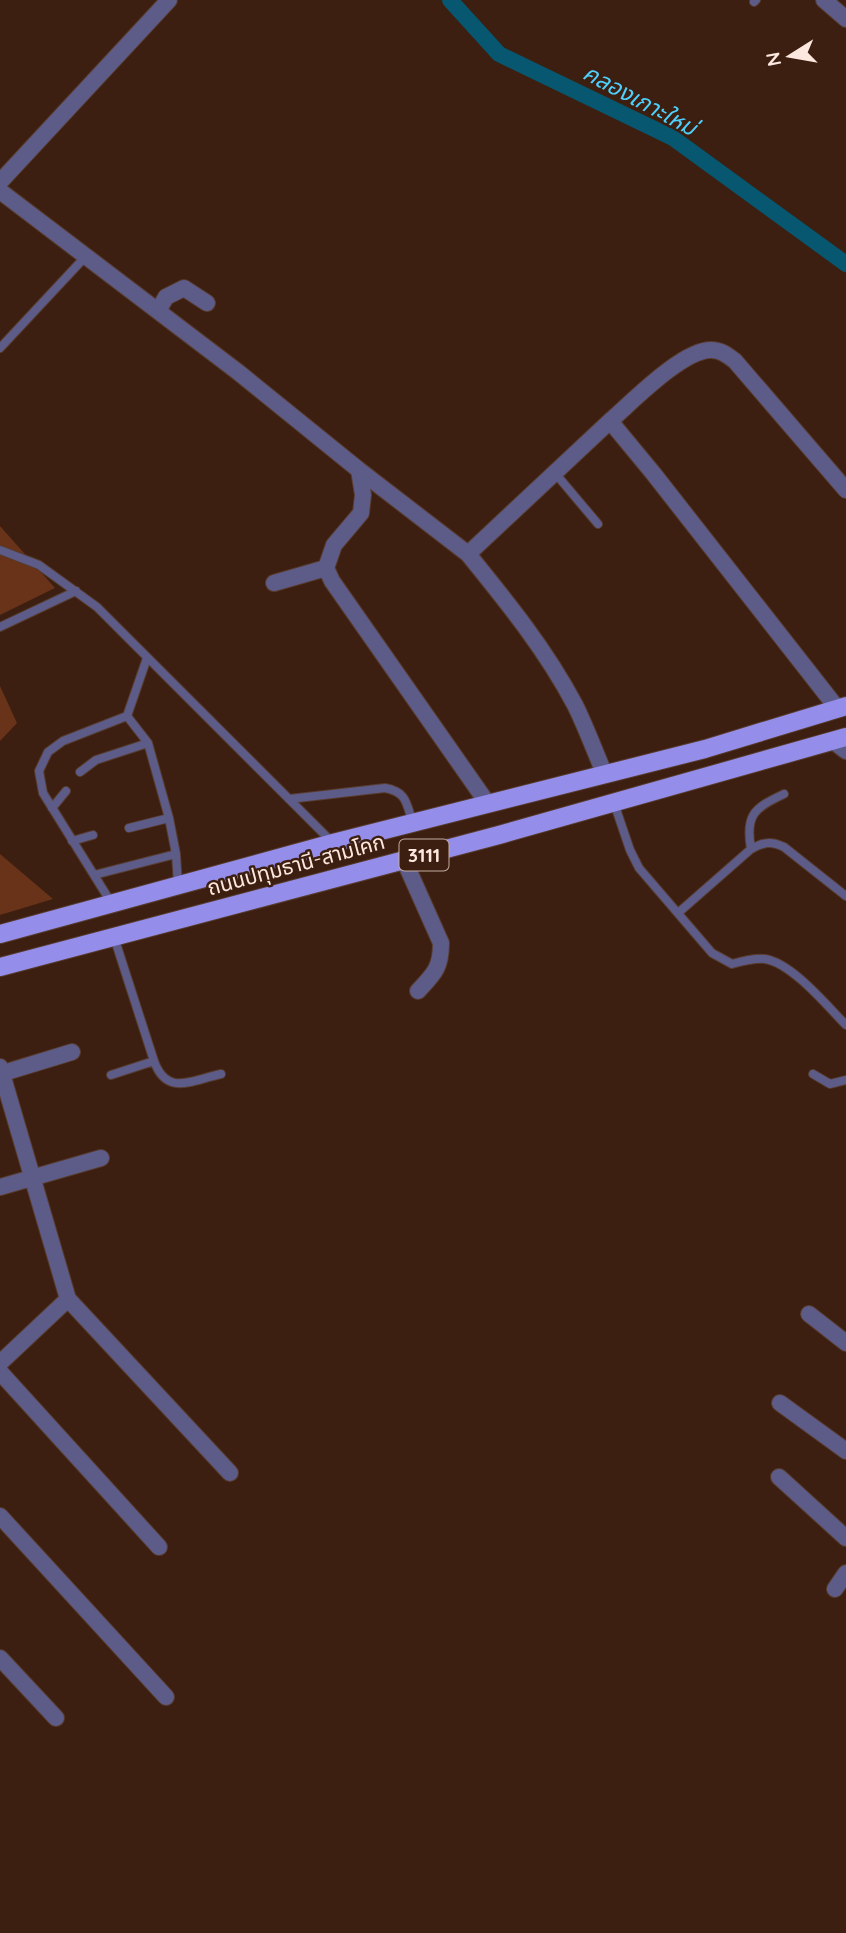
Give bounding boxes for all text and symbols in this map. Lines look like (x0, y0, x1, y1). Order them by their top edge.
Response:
north arrow (755, 21, 825, 91)
text: N (760, 50, 786, 68)
water label: คลองเกาะใหม่ (578, 57, 705, 143)
street label: ถนนปทุมธานี-สามโคก (204, 828, 388, 901)
road number: 3111 (400, 840, 448, 870)

